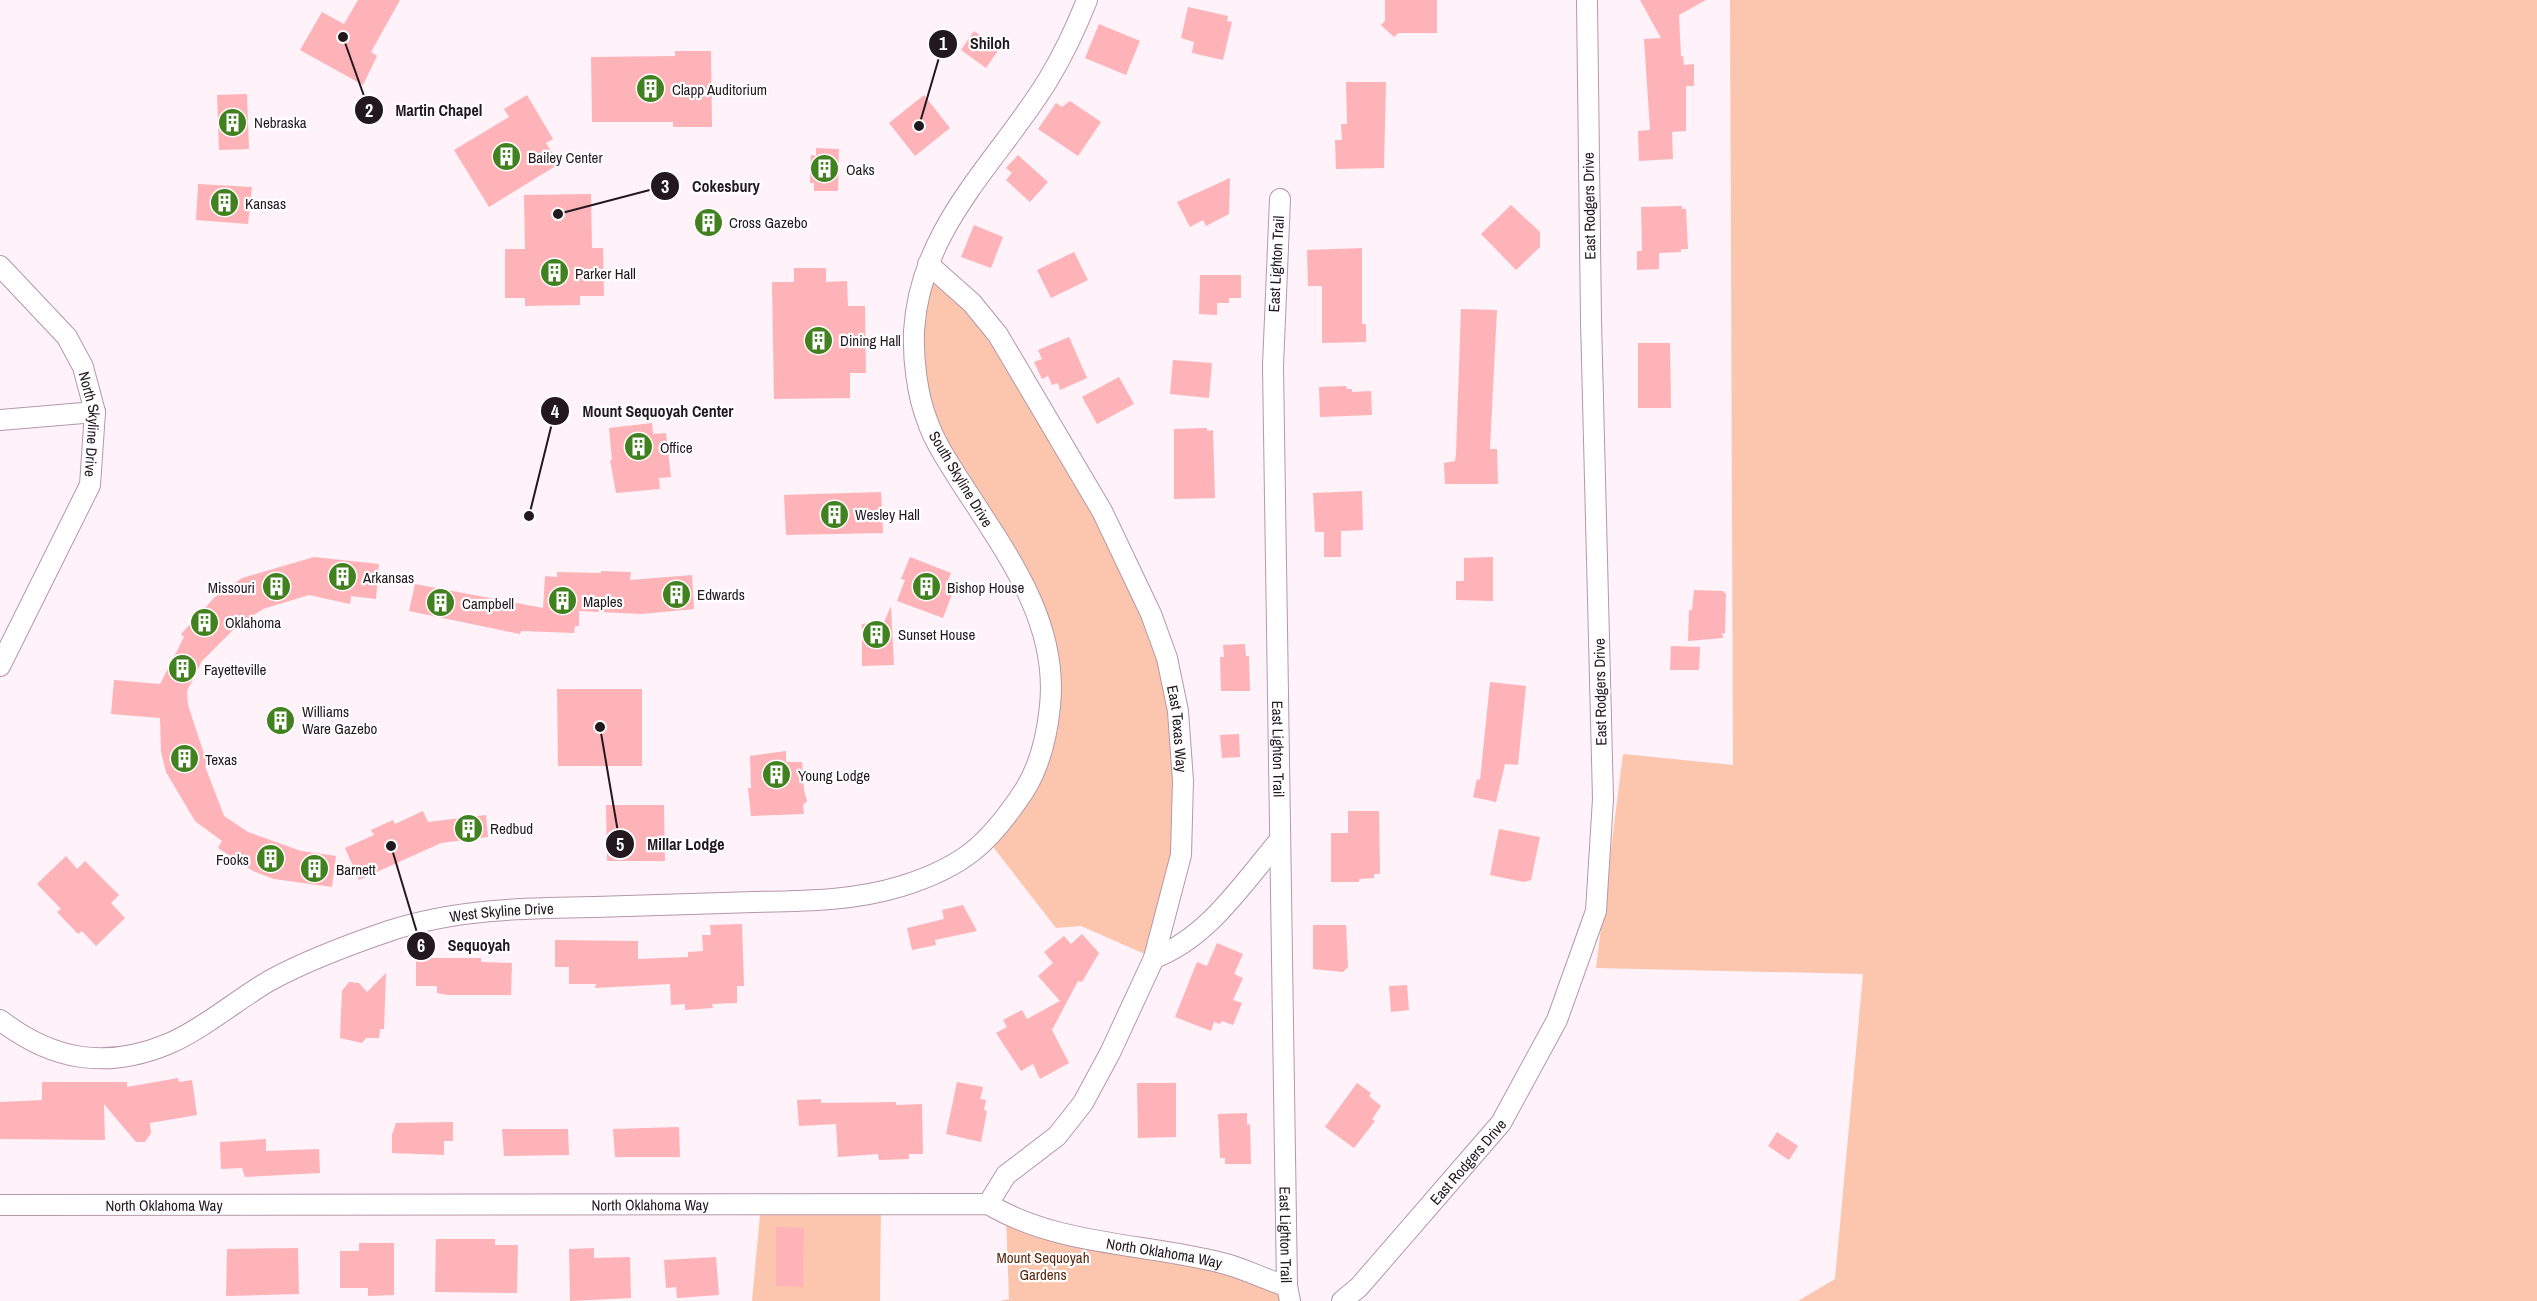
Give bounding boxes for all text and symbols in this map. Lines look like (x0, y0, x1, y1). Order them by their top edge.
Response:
callout: Shiloh (928, 27, 1022, 61)
text: 1 (939, 31, 948, 56)
text: Shiloh (970, 32, 1010, 54)
building icon: Clapp Auditorium (635, 73, 667, 105)
place label: Clapp Auditorium (672, 79, 767, 100)
callout: Martin Chapel (354, 93, 494, 127)
text: 2 (365, 98, 373, 123)
text: Martin Chapel (396, 99, 482, 121)
building icon: Nebraska (217, 106, 249, 138)
place label: Nebraska (254, 112, 307, 133)
building icon: Bailey Center (491, 141, 523, 173)
place label: Bailey Center (528, 147, 603, 168)
street label: East Rodgers Drive (1578, 152, 1600, 260)
building icon: Oaks (809, 153, 841, 185)
place label: Oaks (846, 159, 875, 180)
callout: Cokesbury (650, 169, 772, 203)
text: 3 (661, 174, 669, 199)
text: Cokesbury (692, 175, 761, 197)
building icon: Kansas (208, 187, 240, 219)
place label: Kansas (245, 193, 286, 214)
building icon: Cross Gazebo (692, 206, 724, 238)
place label: Cross Gazebo (729, 212, 808, 233)
street label: East Lighton Trail (1263, 215, 1289, 313)
building icon: Parker Hall (538, 257, 570, 289)
place label: Parker Hall (575, 263, 636, 284)
building icon: Dining Hall (803, 324, 835, 356)
place label: Dining Hall (840, 330, 901, 351)
street label: North Skyline Drive (74, 369, 105, 478)
callout: Mount Sequoyah Center (540, 394, 745, 428)
text: 4 (551, 399, 560, 424)
text: Mount Sequoyah Center (583, 400, 734, 422)
street label: South Skyline Drive (924, 427, 998, 531)
building icon: Office (623, 431, 655, 463)
place label: Office (660, 437, 693, 458)
building icon: Wesley Hall (818, 498, 850, 530)
place label: Wesley Hall (855, 504, 920, 525)
building icon: Arkansas (326, 561, 358, 593)
place label: Arkansas (362, 567, 414, 588)
building icon: Missouri (260, 571, 292, 603)
building icon: Bishop House (910, 571, 942, 603)
place label: Missouri (208, 577, 255, 598)
place label: Bishop House (947, 577, 1024, 598)
building icon: Edwards (660, 578, 692, 610)
place label: Edwards (697, 584, 745, 605)
building icon: Maples (546, 585, 578, 617)
building icon: Campbell (425, 587, 457, 619)
place label: Maples (583, 591, 623, 612)
place label: Campbell (462, 593, 514, 614)
building icon: Oklahoma (188, 606, 220, 638)
place label: Oklahoma (225, 612, 281, 633)
building icon: Sunset House (861, 618, 893, 650)
place label: Sunset House (898, 624, 975, 645)
street label: East Rodgers Drive (1589, 638, 1611, 746)
building icon: Fayetteville (167, 653, 199, 685)
place label: Fayetteville (204, 659, 266, 680)
street label: East Texas Way (1162, 683, 1193, 774)
street label: East Lighton Trail (1268, 700, 1290, 797)
place label: Williams Ware Gazebo (302, 701, 378, 739)
building icon: Williams Ware Gazebo (265, 704, 297, 736)
building icon: Texas (168, 743, 200, 775)
place label: Texas (205, 749, 237, 770)
building icon: Young Lodge (761, 759, 793, 791)
place label: Young Lodge (798, 765, 870, 786)
building icon: Redbud (453, 812, 485, 844)
place label: Redbud (490, 818, 533, 839)
callout: Millar Lodge (605, 827, 736, 861)
text: 5 (616, 832, 624, 857)
text: Millar Lodge (647, 833, 725, 855)
building icon: Fooks (254, 843, 286, 875)
place label: Fooks (216, 849, 249, 870)
building icon: Barnett (299, 853, 331, 885)
place label: Barnett (336, 859, 376, 880)
street label: West Skyline Drive (448, 897, 554, 927)
callout: Sequoyah (406, 929, 523, 963)
text: 6 (417, 933, 425, 958)
text: Sequoyah (448, 934, 510, 956)
street label: East Rodgers Drive (1425, 1114, 1511, 1209)
street label: East Lighton Trail (1275, 1186, 1297, 1283)
street label: North Oklahoma Way (105, 1194, 223, 1215)
street label: North Oklahoma Way (591, 1194, 709, 1215)
street label: North Oklahoma Way (1105, 1232, 1225, 1273)
park label: Mount Sequoyah Gardens (996, 1247, 1090, 1285)

